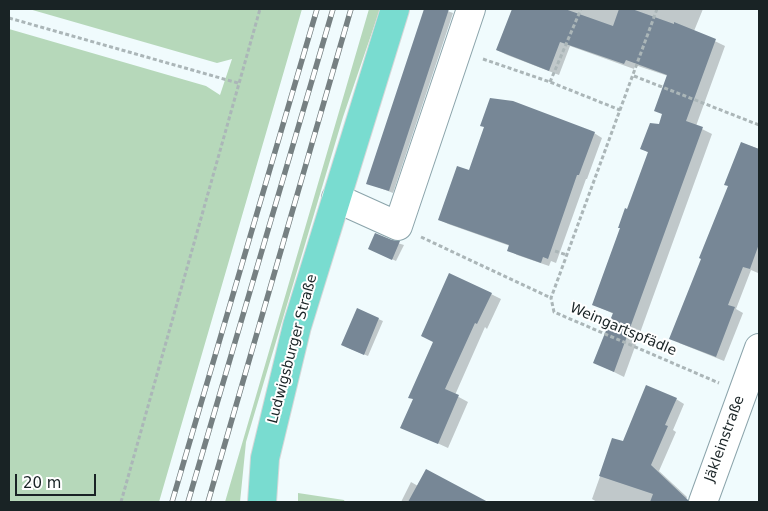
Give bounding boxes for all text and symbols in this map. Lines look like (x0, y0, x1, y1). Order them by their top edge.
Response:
street label: Ludwigsburger Straße (265, 272, 321, 426)
street label: Weingartspfädle (567, 300, 679, 360)
street label: Jäkleinstraße (702, 394, 748, 484)
scale bar (18, 464, 99, 496)
text: 20 m (23, 474, 61, 492)

